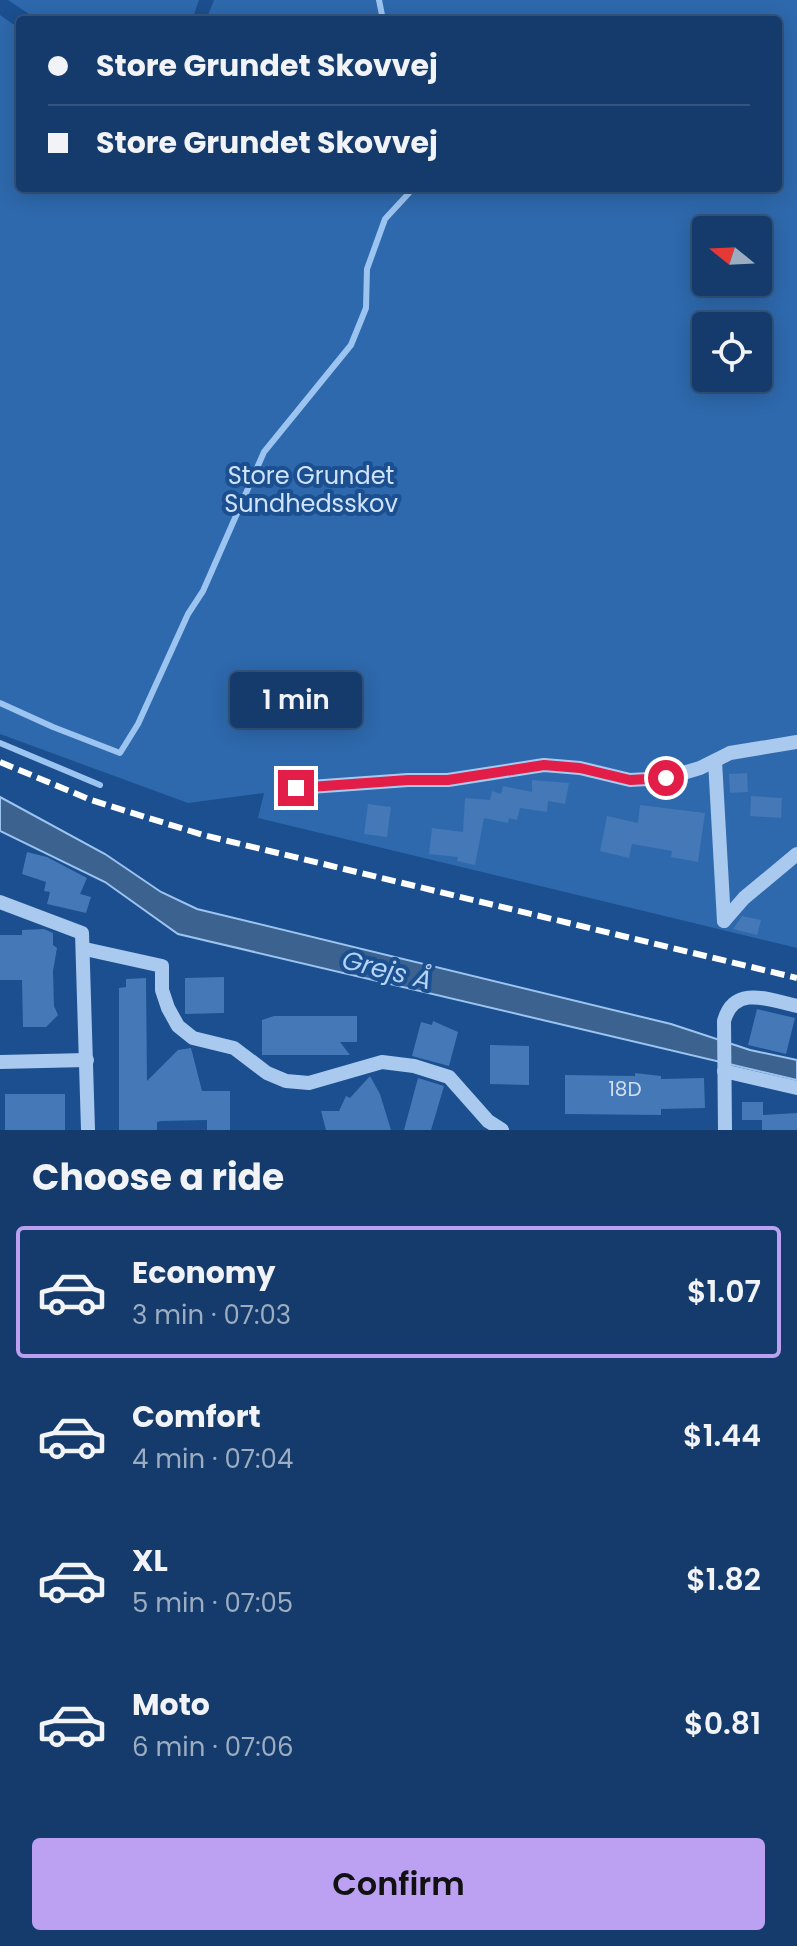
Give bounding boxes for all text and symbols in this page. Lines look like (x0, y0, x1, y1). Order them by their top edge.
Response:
text: Store Grundet Skovvej (96, 44, 438, 87)
text: Store Grundet Skovvej (96, 121, 438, 164)
north arrow (692, 216, 772, 296)
map controls (692, 216, 772, 392)
button: locate (692, 312, 772, 392)
park label: Store Grundet Sundhedsskov (224, 459, 398, 520)
callout: 1 min (230, 672, 362, 728)
text: 1 min (262, 682, 330, 718)
route start (648, 760, 684, 796)
route end (278, 770, 314, 806)
water label: Grejs Å (338, 941, 436, 999)
house number: 18D (608, 1075, 642, 1103)
text: Choose a ride (32, 1152, 284, 1203)
text: Economy (132, 1251, 276, 1294)
icon: car (36, 1256, 108, 1328)
text: $1.07 (687, 1270, 761, 1313)
text: 3 min · 07:03 (132, 1297, 291, 1333)
text: Comfort (132, 1395, 261, 1438)
icon: car (36, 1400, 108, 1472)
text: $1.44 (683, 1414, 761, 1457)
text: 4 min · 07:04 (132, 1441, 293, 1477)
text: XL (132, 1539, 168, 1582)
icon: car (36, 1544, 108, 1616)
text: $1.82 (686, 1558, 761, 1601)
text: 5 min · 07:05 (132, 1585, 293, 1621)
text: Moto (132, 1683, 210, 1726)
icon: car (36, 1688, 108, 1760)
text: $0.81 (684, 1702, 761, 1745)
text: 6 min · 07:06 (132, 1729, 294, 1765)
button: Confirm (32, 1838, 765, 1930)

